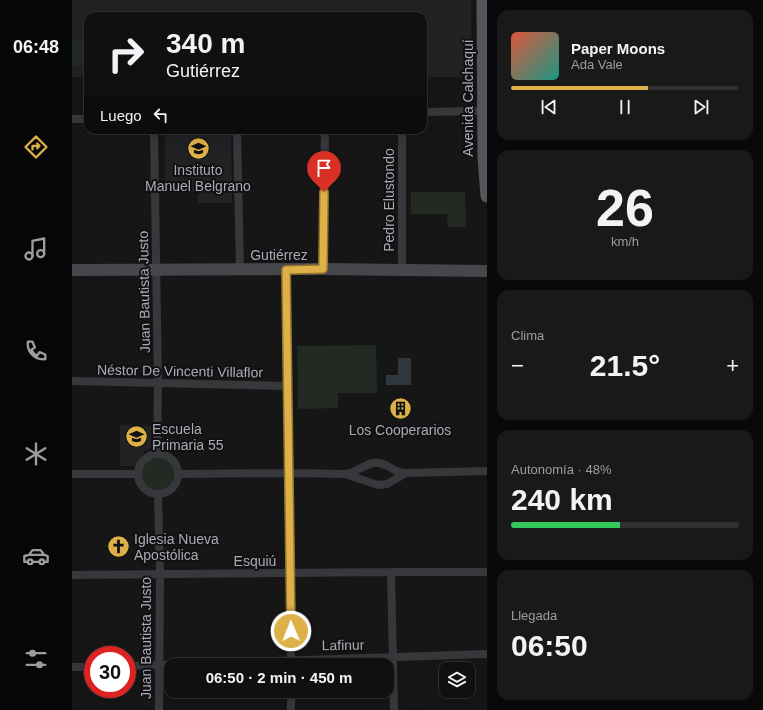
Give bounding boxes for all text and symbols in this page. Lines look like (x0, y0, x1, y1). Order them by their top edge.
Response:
icon: right (100, 28, 152, 80)
text: 340 m (166, 28, 245, 59)
text: 06:48 (13, 37, 59, 57)
street label: Avenida Calchaquí (460, 39, 476, 157)
text: Paper Moons (571, 40, 665, 57)
text: Ada Vale (571, 57, 623, 72)
text: Gutiérrez (166, 61, 240, 81)
icon: previous (538, 96, 560, 118)
icon: pause (614, 96, 636, 118)
icon: next (690, 96, 712, 118)
icon: left (150, 104, 172, 126)
text: Luego (100, 107, 142, 124)
icon: directions (22, 133, 50, 161)
school or university icon: Instituto Manuel Belgrano (185, 135, 211, 161)
street label: Pedro Elustondo (381, 148, 397, 252)
pin (307, 151, 341, 192)
icon: arrive (313, 157, 335, 179)
place label: Instituto Manuel Belgrano (145, 162, 251, 194)
text: 26 (596, 179, 654, 237)
street label: Juan Bautista Justo (135, 231, 153, 353)
text: km/h (611, 234, 639, 249)
icon: music (22, 235, 50, 263)
street label: Gutiérrez (250, 247, 308, 263)
text: Clima (511, 328, 544, 343)
icon: phone (22, 337, 50, 365)
text: 21.5° (590, 349, 660, 382)
text: − (511, 353, 524, 378)
text: + (726, 353, 739, 378)
street label: Néstor De Vincenti Villaflor (97, 362, 263, 380)
building icon: Los Cooperarios (387, 395, 413, 421)
place label: Escuela Primaria 55 (152, 421, 224, 453)
place label: Los Cooperarios (349, 422, 451, 438)
school or university icon: Escuela Primaria 55 (123, 424, 149, 450)
icon: climate (22, 440, 50, 468)
text: Autonomía · 48% (511, 462, 611, 477)
text: 240 km (511, 483, 613, 516)
place label: Iglesia Nueva Apostólica (134, 531, 219, 563)
church icon: Iglesia Nueva Apostólica (105, 534, 131, 560)
icon: car (22, 542, 50, 570)
street label: Esquiú (234, 553, 276, 569)
street label: Juan Bautista Justo (138, 577, 154, 699)
text: Llegada (511, 608, 557, 623)
position arrow (270, 610, 312, 652)
text: 06:50 (511, 629, 588, 662)
street label: Lafinur (321, 637, 365, 653)
icon: filters (22, 645, 50, 673)
speed limit sign: 30 (84, 646, 136, 698)
map controls (439, 662, 475, 698)
button: layers (439, 662, 475, 698)
text: 06:50 · 2 min · 450 m (206, 669, 352, 686)

